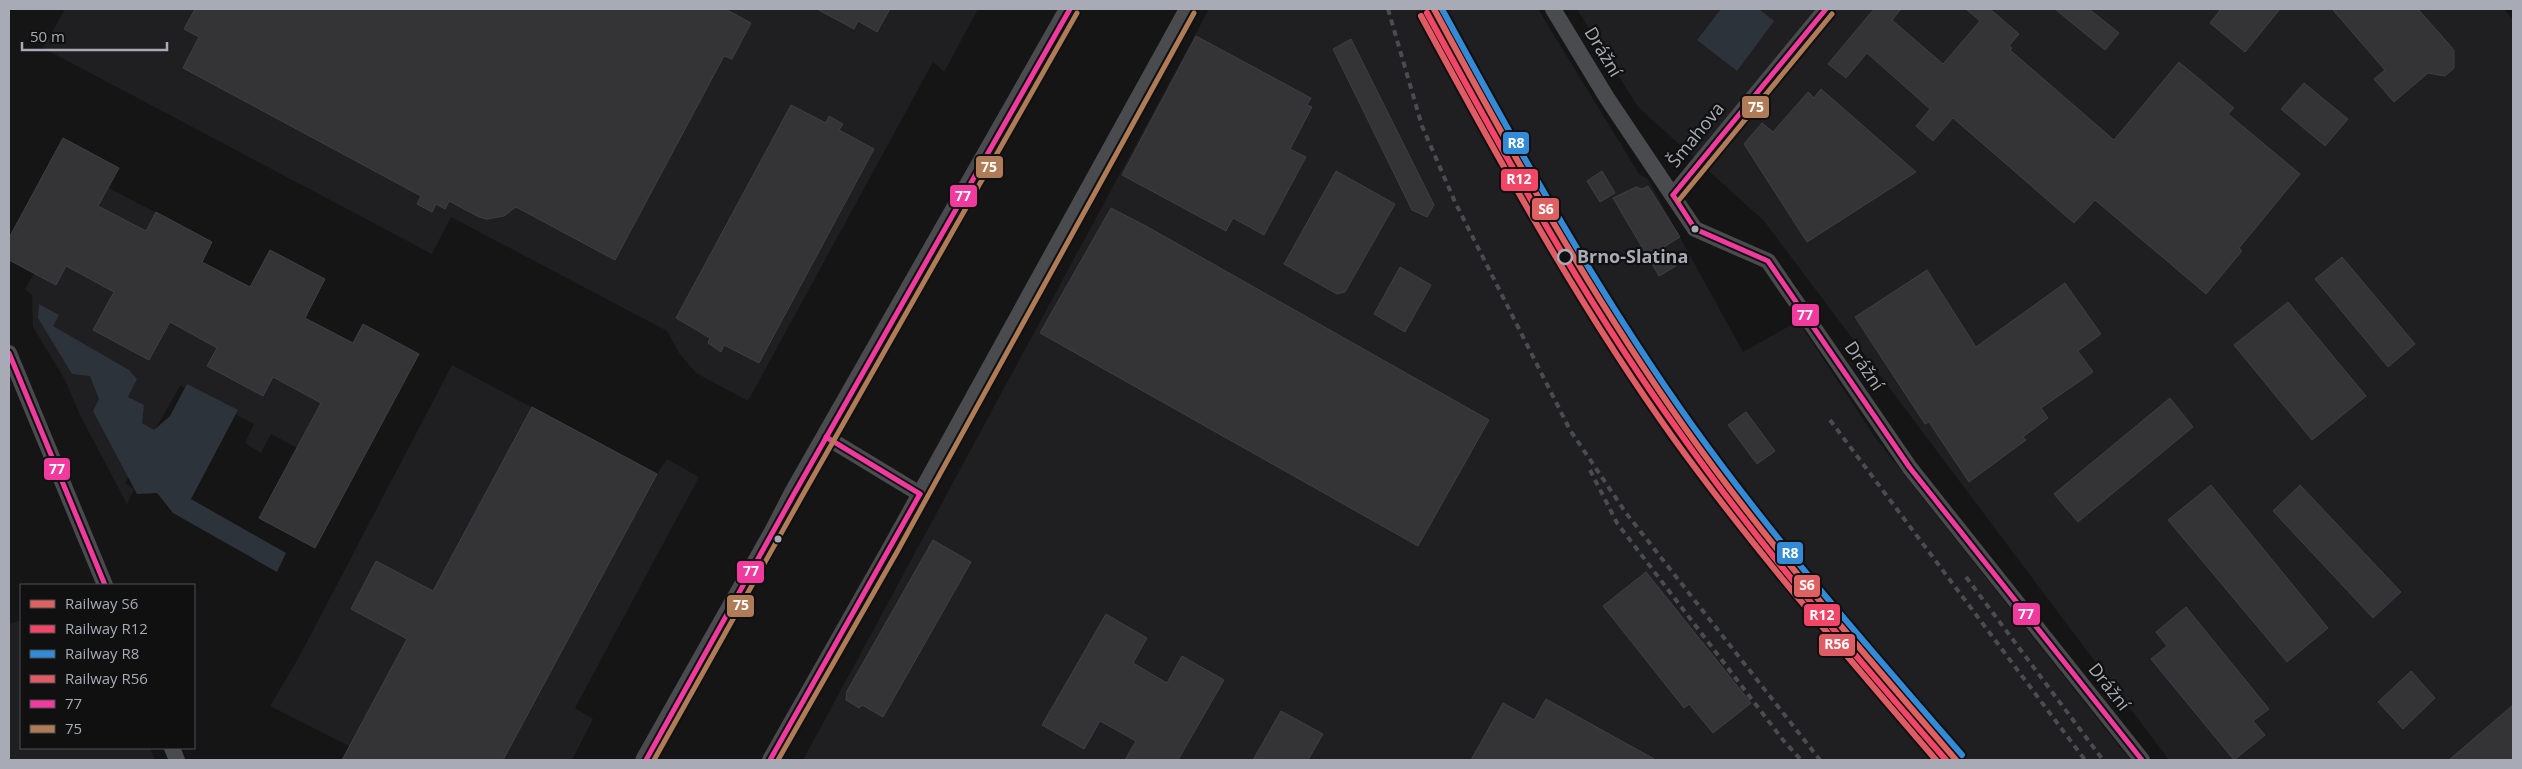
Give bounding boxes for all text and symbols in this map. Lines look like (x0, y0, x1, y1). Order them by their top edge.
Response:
scale bar (22, 20, 168, 52)
street label: Drážní (1580, 22, 1628, 81)
text: 50 m (30, 26, 65, 46)
line badge: 75 (1741, 95, 1770, 119)
street label: Šmahova (1662, 97, 1729, 172)
text: 75 (1748, 97, 1764, 116)
line badge: R8 (1502, 131, 1530, 155)
text: R8 (1507, 133, 1525, 152)
line badge: 75 (975, 155, 1004, 179)
text: 75 (981, 157, 997, 176)
line badge: R12 (1500, 168, 1539, 192)
text: R12 (1506, 169, 1532, 188)
line badge: 77 (949, 184, 978, 208)
text: 77 (955, 186, 971, 205)
line badge: S6 (1531, 197, 1560, 221)
text: S6 (1538, 199, 1554, 218)
unlabelled marker (1690, 224, 1700, 234)
place label: Brno-Slatina (1577, 244, 1688, 268)
marker: Brno-Slatina (1557, 249, 1573, 265)
line badge: 77 (1791, 303, 1820, 327)
text: 77 (1797, 305, 1813, 324)
street label: Drážní (1840, 336, 1890, 395)
line badge: 77 (43, 457, 71, 481)
text: 77 (49, 459, 65, 478)
unlabelled marker (773, 534, 783, 544)
line badge: R8 (1776, 541, 1804, 565)
text: R8 (1781, 543, 1799, 562)
line badge: 77 (736, 560, 765, 584)
text: 77 (743, 561, 759, 580)
line badge: S6 (1793, 574, 1821, 598)
text: S6 (1799, 575, 1815, 594)
legend (20, 584, 195, 749)
text: Railway S6 (65, 593, 138, 613)
line badge: 75 (726, 594, 755, 618)
text: 75 (733, 595, 749, 614)
line badge: 77 (2012, 602, 2041, 626)
line badge: R12 (1803, 603, 1841, 627)
text: 77 (2018, 604, 2034, 623)
text: R12 (1809, 605, 1835, 624)
text: Railway R12 (65, 618, 148, 638)
line badge: R56 (1818, 633, 1856, 657)
text: R56 (1824, 634, 1850, 653)
text: Railway R8 (65, 643, 139, 663)
street label: Drážní (2084, 658, 2136, 716)
text: Railway R56 (65, 668, 148, 688)
text: 77 (65, 693, 82, 713)
text: 75 (65, 718, 82, 738)

